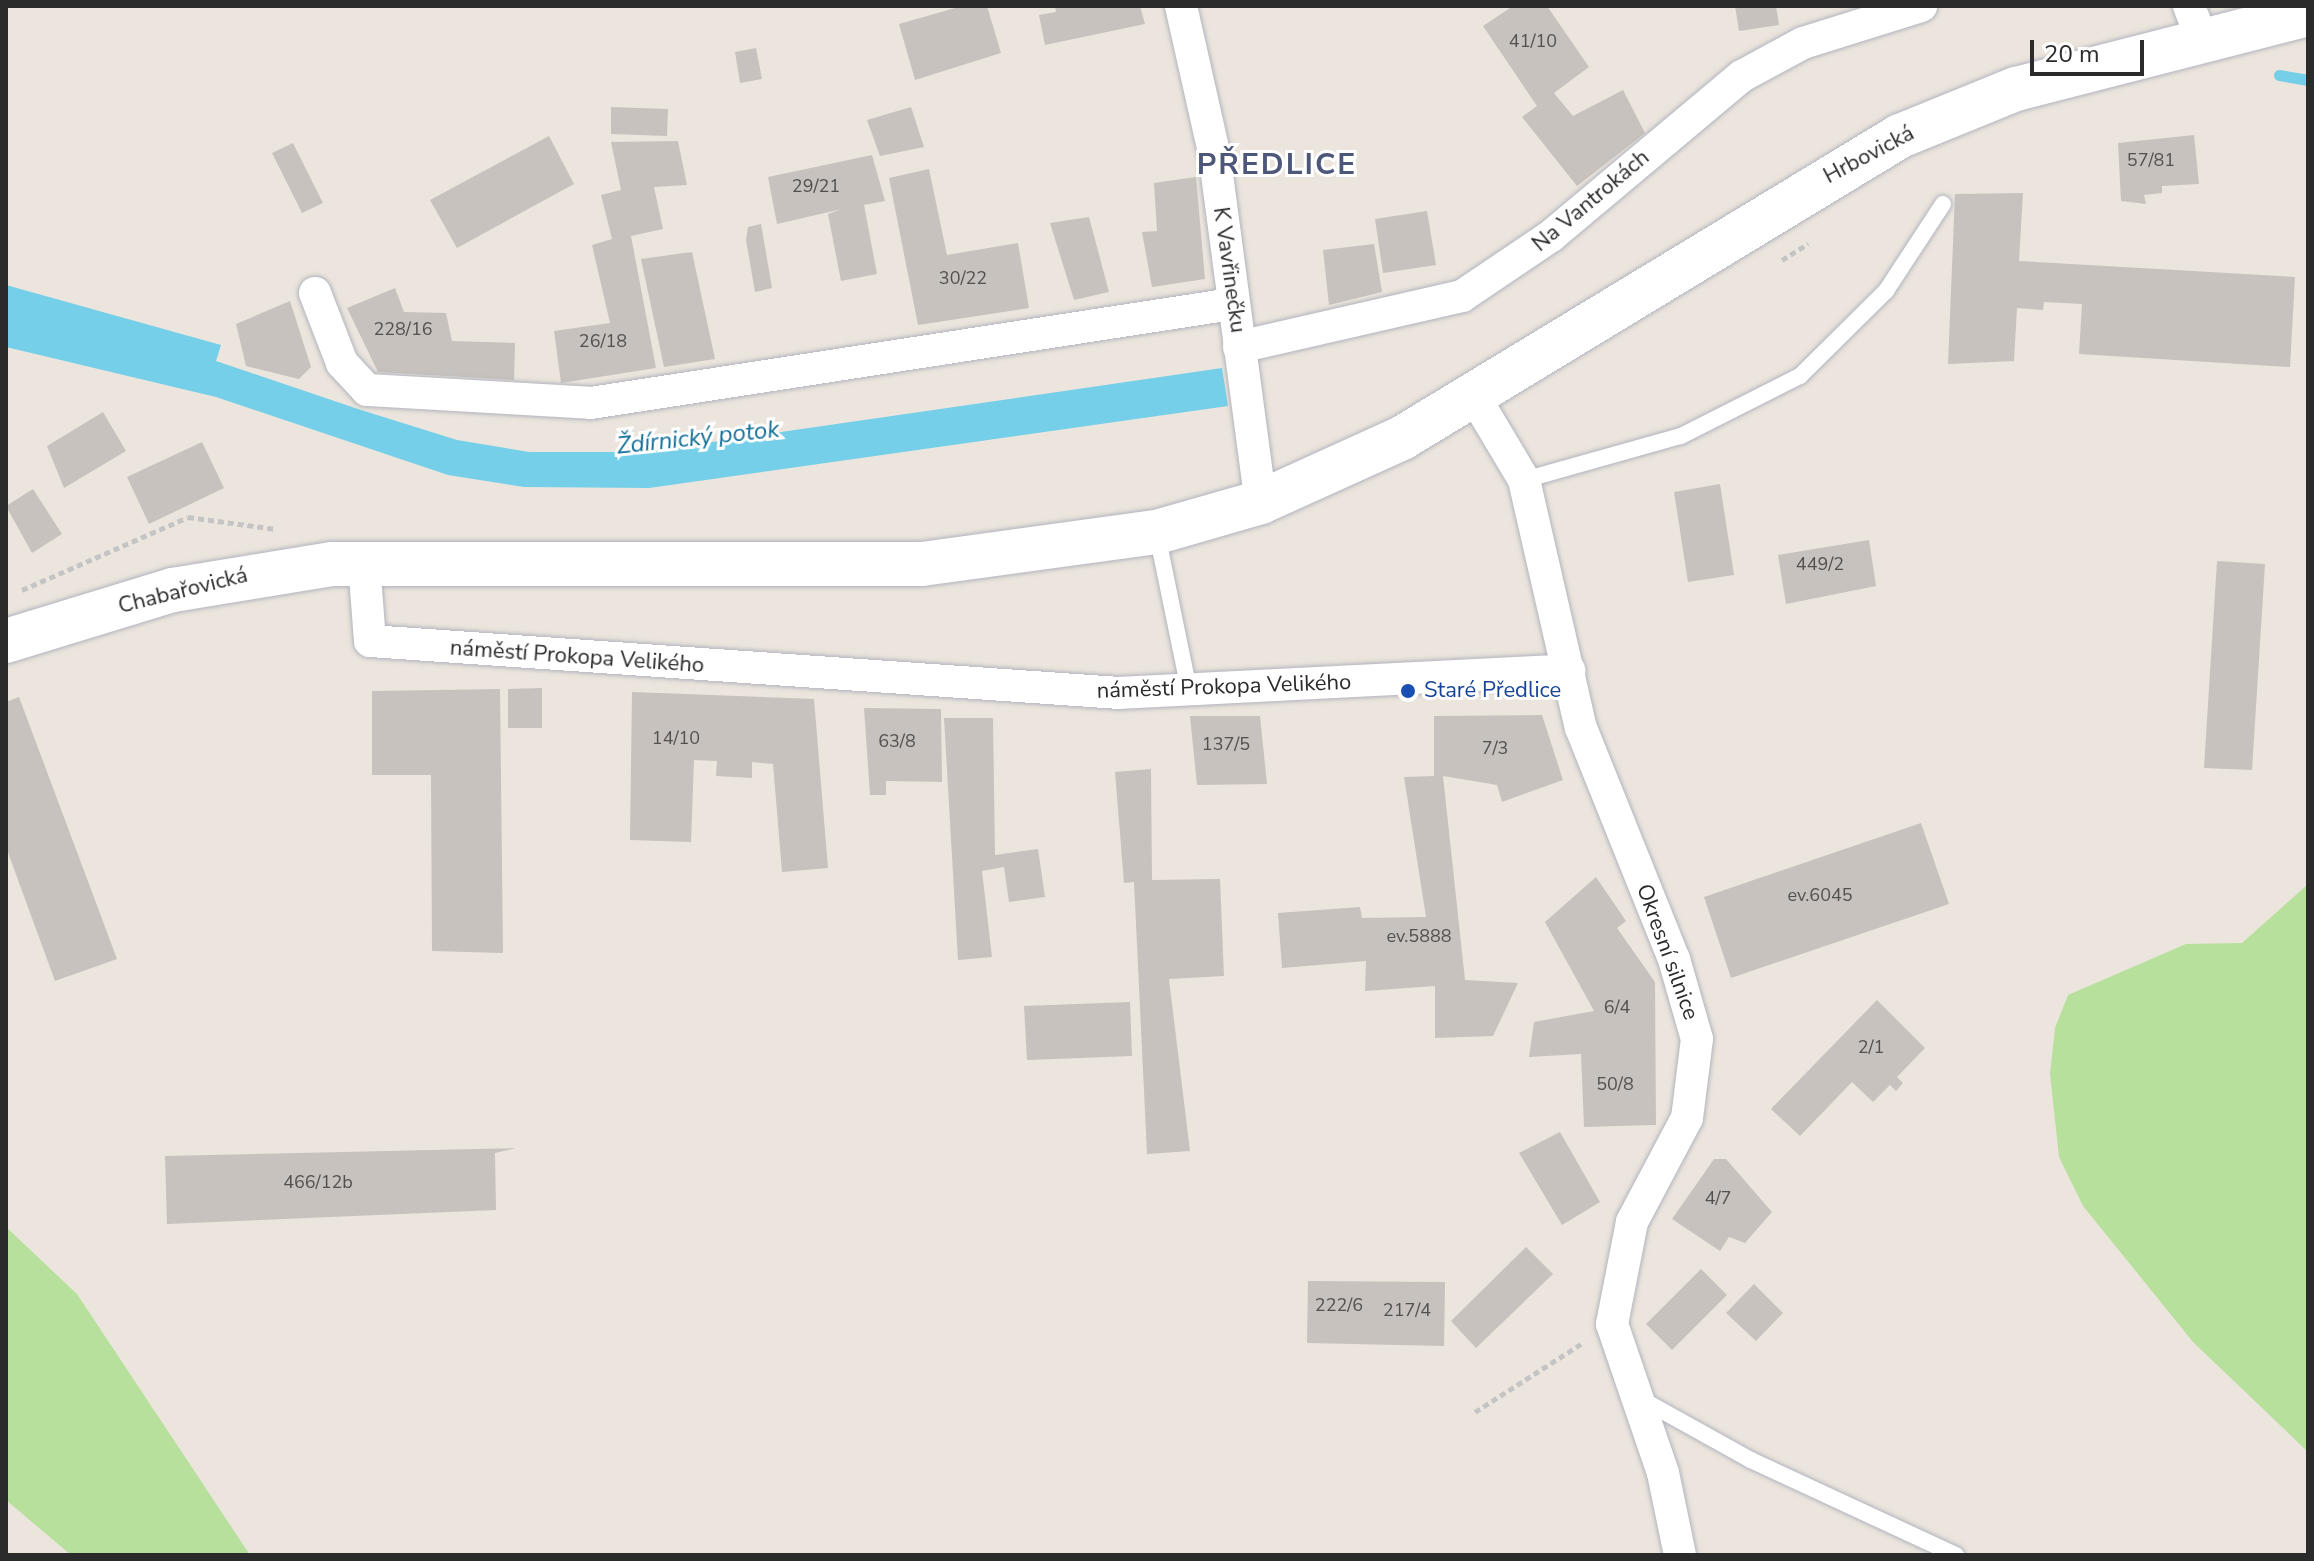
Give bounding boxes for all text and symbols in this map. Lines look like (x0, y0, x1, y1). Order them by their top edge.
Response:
scale bar (2034, 24, 2148, 74)
house number: 41/10 (1509, 30, 1557, 52)
text: 20 m (2044, 38, 2100, 70)
street label: Hrbovická (1819, 120, 1919, 190)
street label: Na Vantrokách (1527, 144, 1655, 258)
district label: PŘEDLICE (1197, 147, 1357, 183)
house number: 57/81 (2127, 149, 2175, 171)
house number: 29/21 (792, 175, 840, 197)
street label: K Vavřinečku (1207, 205, 1251, 335)
house number: 30/22 (939, 267, 987, 289)
house number: 228/16 (373, 318, 433, 340)
house number: 26/18 (579, 330, 627, 352)
water label: Ždírnický potok (615, 415, 781, 461)
house number: 449/2 (1796, 553, 1844, 575)
street label: Chabařovická (116, 562, 250, 620)
street label: náměstí Prokopa Velikého (449, 635, 705, 679)
street label: náměstí Prokopa Velikého (1096, 669, 1352, 705)
place label: Staré Předlice (1424, 678, 1561, 704)
marker: Staré Předlice (1399, 682, 1417, 700)
house number: 14/10 (652, 727, 700, 749)
house number: 63/8 (878, 730, 916, 752)
house number: 137/5 (1202, 733, 1250, 755)
house number: 7/3 (1482, 737, 1508, 759)
street label: Okresní silnice (1630, 880, 1704, 1024)
house number: ev.6045 (1787, 884, 1853, 906)
house number: ev.5888 (1386, 925, 1452, 947)
house number: 6/4 (1604, 996, 1630, 1018)
house number: 2/1 (1858, 1036, 1884, 1058)
house number: 50/8 (1596, 1073, 1634, 1095)
house number: 466/12b (283, 1171, 353, 1193)
house number: 4/7 (1705, 1187, 1731, 1209)
house number: 222/6 (1315, 1294, 1363, 1316)
house number: 217/4 (1383, 1299, 1431, 1321)

